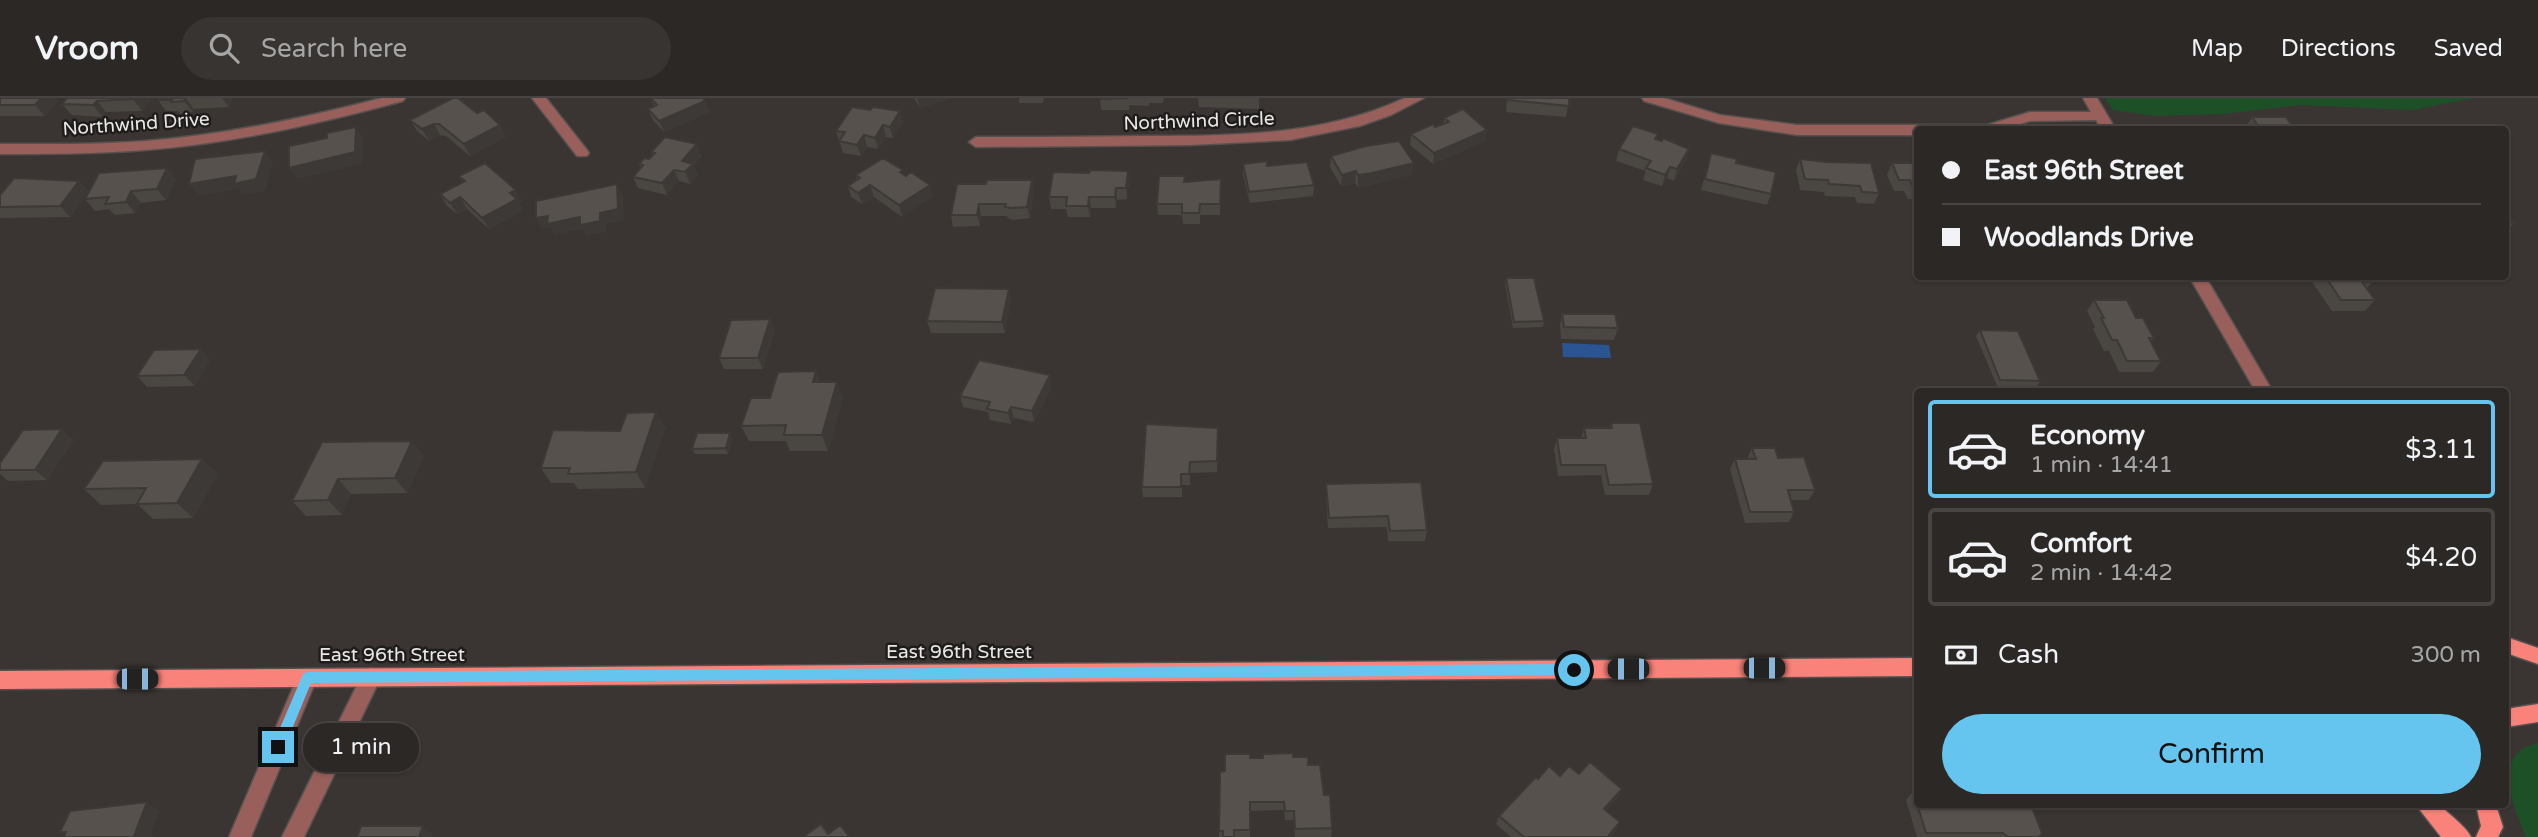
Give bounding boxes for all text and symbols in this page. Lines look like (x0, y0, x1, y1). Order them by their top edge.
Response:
search box (181, 17, 671, 80)
text: Vroom (35, 29, 139, 68)
icon: search (205, 29, 243, 67)
text: Search here (261, 33, 407, 64)
text: Map (2191, 34, 2243, 63)
text: Directions (2281, 34, 2396, 63)
text: Saved (2434, 34, 2503, 63)
street label: Northwind Circle (1123, 107, 1275, 135)
street label: Northwind Drive (62, 108, 210, 140)
text: East 96th Street (1984, 155, 2184, 186)
text: Woodlands Drive (1984, 222, 2194, 253)
icon: car (1946, 418, 2009, 481)
text: Economy (2030, 420, 2145, 451)
text: $3.11 (2405, 434, 2477, 465)
text: 1 min · 14:41 (2030, 451, 2173, 479)
icon: car (1946, 526, 2009, 589)
text: Comfort (2030, 528, 2132, 559)
text: $4.20 (2405, 542, 2477, 573)
text: 2 min · 14:42 (2030, 559, 2173, 587)
icon: cash (1942, 636, 1980, 674)
text: Cash (1998, 639, 2059, 670)
street label: East 96th Street (886, 641, 1032, 663)
text: 300 m (2411, 641, 2481, 669)
street label: East 96th Street (319, 644, 465, 666)
route start (1558, 654, 1590, 686)
car (1744, 658, 1786, 679)
car (1608, 659, 1650, 680)
car (117, 669, 159, 690)
button: Confirm (1942, 714, 2481, 794)
callout: 1 min (302, 722, 418, 772)
route end (262, 731, 294, 763)
text: 1 min (330, 733, 392, 761)

